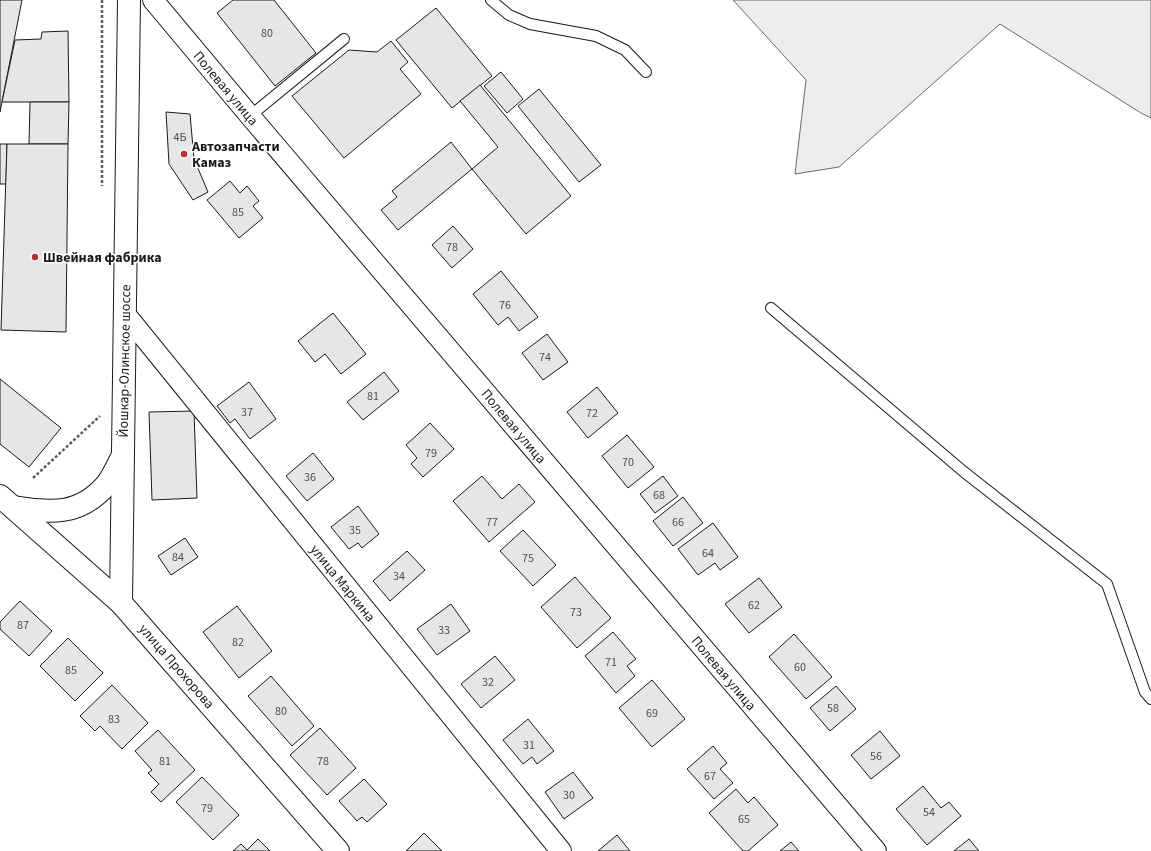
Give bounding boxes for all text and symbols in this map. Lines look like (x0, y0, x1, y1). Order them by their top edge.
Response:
house number: 80 (261, 25, 273, 42)
street label: Полевая улица (188, 47, 262, 130)
house number: 4Б (174, 129, 186, 146)
place label: Автозапчасти Камаз (191, 137, 280, 173)
marker: Автозапчасти Камаз (179, 149, 189, 159)
house number: 85 (232, 204, 244, 221)
house number: 78 (446, 239, 458, 256)
place label: Швейная фабрика (43, 248, 162, 268)
marker: Швейная фабрика (30, 252, 40, 262)
street label: Йошкар-Олинское шоссе (114, 284, 136, 438)
house number: 76 (499, 297, 511, 314)
house number: 74 (539, 349, 551, 366)
street label: Полевая улица (476, 385, 550, 468)
house number: 81 (367, 388, 379, 405)
house number: 37 (241, 404, 253, 421)
house number: 72 (586, 405, 598, 422)
house number: 79 (425, 445, 437, 462)
house number: 70 (622, 454, 634, 471)
house number: 36 (304, 469, 316, 486)
house number: 68 (653, 487, 665, 504)
house number: 77 (486, 514, 498, 531)
house number: 66 (672, 514, 684, 531)
house number: 35 (349, 522, 361, 539)
street label: улица Маркина (305, 541, 380, 627)
house number: 64 (702, 545, 714, 562)
house number: 84 (172, 549, 184, 566)
house number: 75 (522, 550, 534, 567)
house number: 34 (393, 568, 405, 585)
house number: 62 (748, 597, 760, 614)
house number: 73 (570, 604, 582, 621)
house number: 87 (17, 617, 29, 634)
street label: улица Прохорова (134, 620, 219, 714)
house number: 33 (438, 622, 450, 639)
street label: Полевая улица (686, 632, 760, 715)
house number: 82 (232, 634, 244, 651)
house number: 71 (605, 654, 617, 671)
house number: 60 (794, 659, 806, 676)
house number: 85 (65, 662, 77, 679)
house number: 32 (482, 674, 494, 691)
house number: 58 (827, 700, 839, 717)
house number: 80 (275, 703, 287, 720)
house number: 69 (646, 705, 658, 722)
house number: 83 (108, 711, 120, 728)
house number: 31 (523, 737, 535, 754)
house number: 56 (870, 748, 882, 765)
house number: 81 (159, 753, 171, 770)
house number: 78 (317, 753, 329, 770)
house number: 67 (704, 768, 716, 785)
house number: 30 (563, 787, 575, 804)
house number: 79 (201, 800, 213, 817)
house number: 54 (923, 804, 935, 821)
house number: 65 (738, 811, 750, 828)

